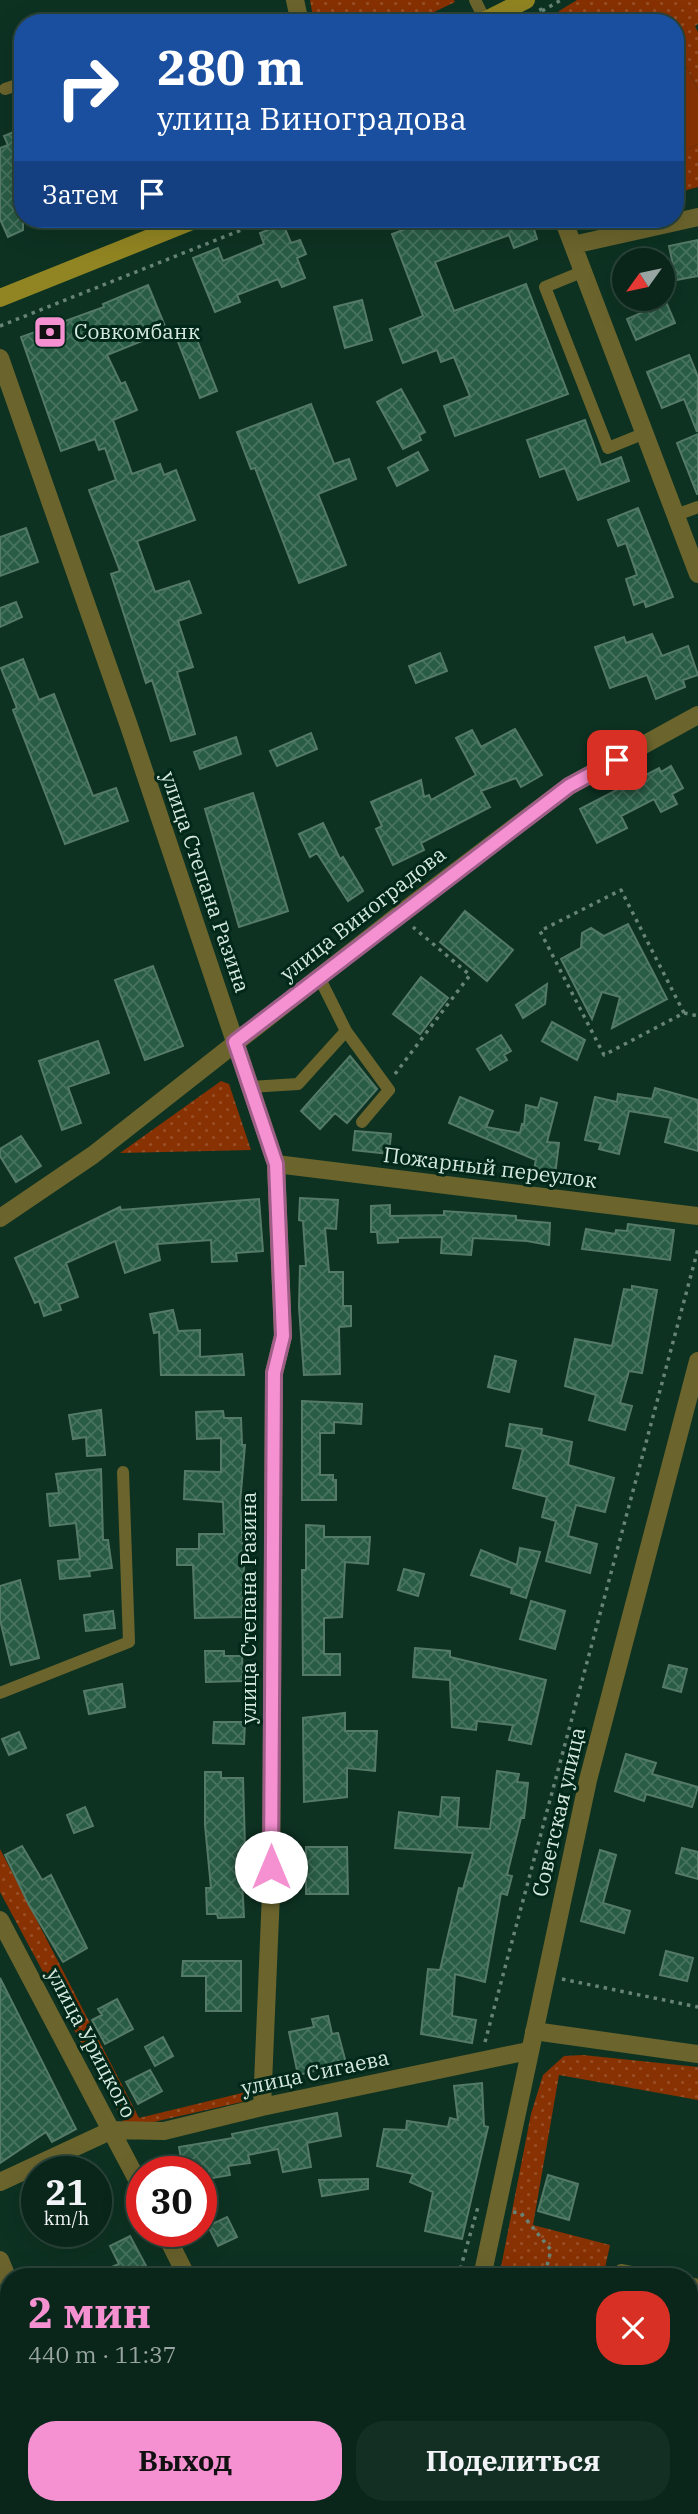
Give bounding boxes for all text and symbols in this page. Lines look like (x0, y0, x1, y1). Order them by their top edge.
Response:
text: 280 m (157, 35, 304, 98)
icon: right (42, 42, 133, 133)
text: улица Виноградова (157, 97, 467, 139)
icon: arrive (133, 175, 171, 213)
text: Затем (42, 177, 119, 211)
north arrow (612, 248, 676, 312)
map controls (612, 248, 675, 311)
bank icon: Совкомбанк (31, 313, 69, 351)
place label: Совкомбанк (74, 317, 200, 345)
pin (587, 730, 647, 790)
icon: arrive (598, 741, 636, 779)
street label: улица Степана Разина (155, 767, 257, 996)
street label: улица Виноградова (274, 840, 451, 987)
street label: Пожарный переулок (382, 1140, 599, 1194)
street label: улица Степана Разина (234, 1492, 262, 1724)
street label: Советская улица (525, 1724, 591, 1899)
position arrow (234, 1830, 308, 1904)
street label: улица Урицкого (40, 1963, 143, 2122)
street label: улица Сигаева (238, 2043, 391, 2101)
speed limit sign: 30 (126, 2156, 217, 2247)
text: 21 (45, 2169, 88, 2215)
text: km/h (44, 2207, 89, 2230)
text: 2 мин (28, 2285, 151, 2340)
button: close (596, 2291, 670, 2365)
text: 440 m · 11:37 (28, 2339, 177, 2369)
button: Выход (28, 2421, 342, 2501)
button: Поделиться (356, 2421, 670, 2501)

